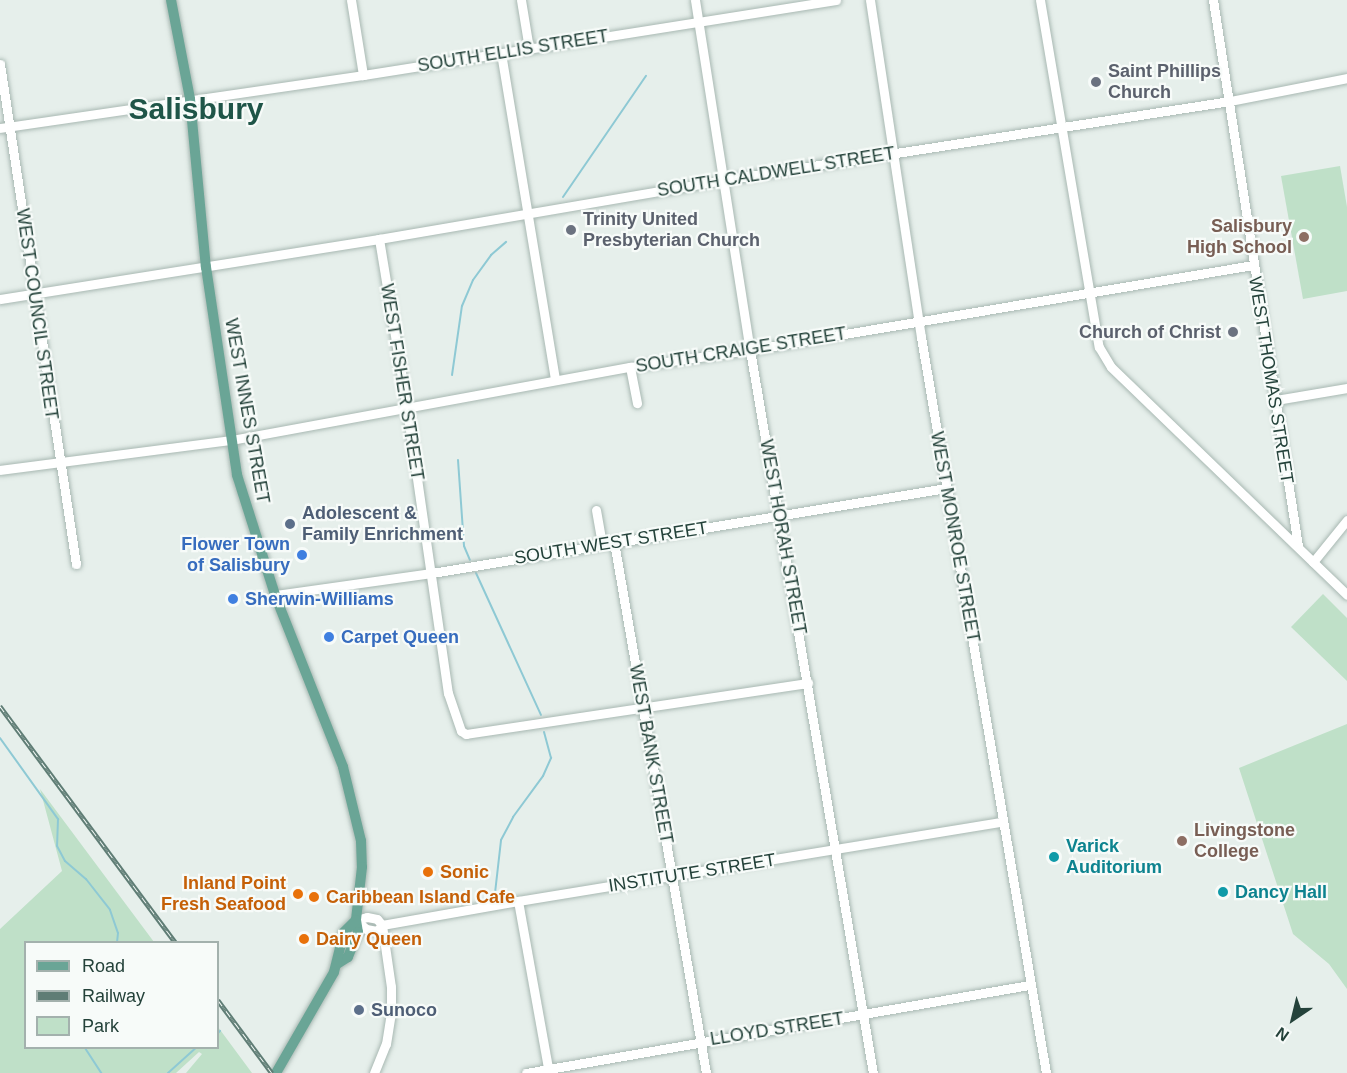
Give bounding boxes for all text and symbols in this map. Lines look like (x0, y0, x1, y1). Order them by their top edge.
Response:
street label: SOUTH ELLIS STREET (416, 25, 610, 77)
place label: Saint Phillips Church (1108, 61, 1221, 104)
marker: Saint Phillips Church (1089, 75, 1103, 89)
district label: Salisbury (128, 91, 264, 127)
street label: SOUTH CALDWELL STREET (655, 142, 897, 202)
street label: WEST COUNCIL STREET (11, 207, 63, 421)
place label: Trinity United Presbyterian Church (583, 209, 760, 252)
place label: Salisbury High School (1187, 216, 1292, 258)
marker: Trinity United Presbyterian Church (564, 223, 578, 237)
marker: Salisbury High School (1297, 230, 1311, 244)
street label: WEST THOMAS STREET (1244, 275, 1298, 485)
street label: WEST FISHER STREET (376, 282, 428, 482)
street label: WEST INNES STREET (220, 317, 274, 505)
place label: Church of Christ (1079, 321, 1221, 343)
street label: SOUTH CRAIGE STREET (634, 323, 848, 377)
marker: Church of Christ (1226, 325, 1240, 339)
street label: WEST MONROE STREET (926, 430, 984, 644)
street label: WEST HORAH STREET (755, 438, 811, 636)
place label: Adolescent & Family Enrichment (302, 503, 463, 546)
marker: Adolescent & Family Enrichment (283, 517, 297, 531)
street label: SOUTH WEST STREET (513, 517, 709, 569)
place label: Flower Town of Salisbury (181, 534, 290, 576)
marker: Flower Town of Salisbury (295, 548, 309, 562)
place label: Sherwin-Williams (245, 588, 394, 610)
marker: Sherwin-Williams (226, 592, 240, 606)
place label: Carpet Queen (341, 626, 459, 648)
marker: Carpet Queen (322, 630, 336, 644)
street label: WEST BANK STREET (625, 662, 677, 846)
place label: Livingstone College (1194, 820, 1295, 862)
marker: Livingstone College (1175, 834, 1189, 848)
place label: Varick Auditorium (1066, 836, 1162, 878)
street label: INSTITUTE STREET (607, 849, 777, 897)
marker: Varick Auditorium (1047, 850, 1061, 864)
place label: Sonic (440, 861, 489, 883)
marker: Sonic (421, 865, 435, 879)
place label: Inland Point Fresh Seafood (161, 873, 286, 916)
place label: Dancy Hall (1235, 881, 1327, 903)
marker: Dancy Hall (1216, 885, 1230, 899)
place label: Caribbean Island Cafe (326, 886, 515, 908)
marker: Inland Point Fresh Seafood (291, 887, 305, 901)
marker: Caribbean Island Cafe (307, 890, 321, 904)
place label: Dairy Queen (316, 928, 422, 950)
marker: Dairy Queen (297, 932, 311, 946)
legend (24, 941, 219, 1049)
text: Road (82, 956, 125, 976)
text: Railway (82, 986, 145, 1006)
north arrow (1263, 989, 1323, 1049)
place label: Sunoco (371, 999, 437, 1021)
marker: Sunoco (352, 1003, 366, 1017)
street label: LLOYD STREET (709, 1008, 845, 1050)
text: Park (82, 1016, 119, 1036)
text: N (1273, 1024, 1292, 1044)

